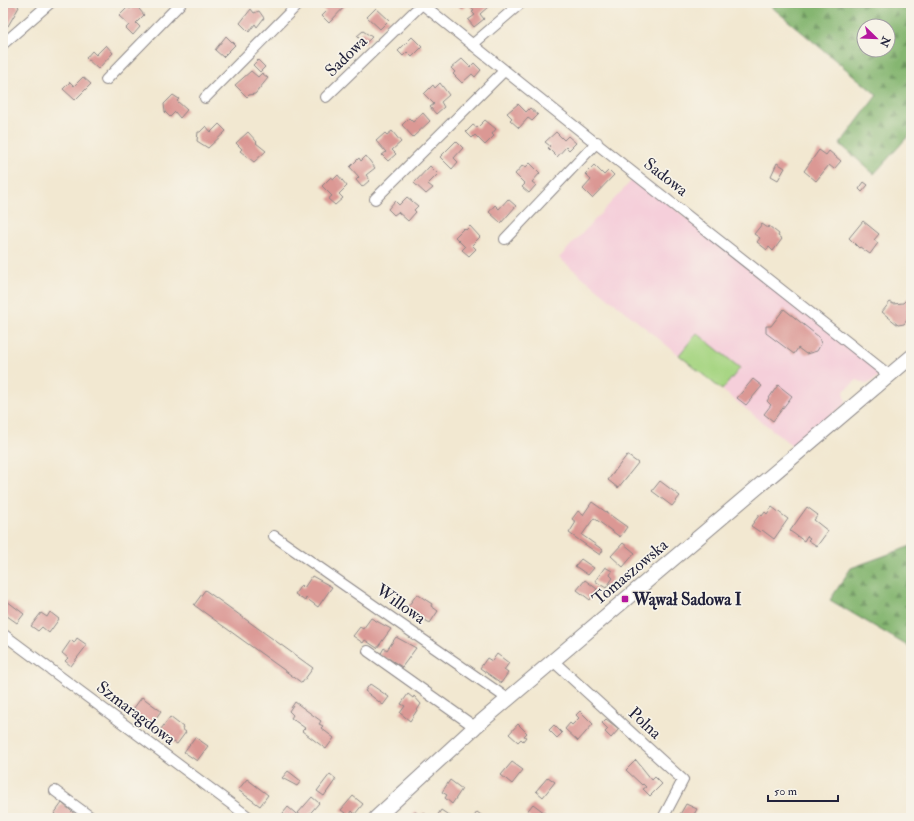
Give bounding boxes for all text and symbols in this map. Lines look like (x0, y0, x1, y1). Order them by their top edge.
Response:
north arrow (856, 18, 896, 58)
street label: Sadowa (321, 30, 372, 81)
text: N (876, 34, 893, 50)
street label: Sadowa (640, 153, 693, 201)
street label: Tomaszowska (588, 534, 673, 610)
street label: Willowa (371, 579, 431, 629)
place label: Wąwał Sadowa I (632, 589, 742, 610)
marker: Wąwał Sadowa I (620, 594, 630, 604)
street label: Szmaragdowa (92, 676, 180, 750)
street label: Polna (624, 702, 667, 744)
scale bar (768, 777, 838, 803)
text: 50 m (774, 784, 798, 799)

